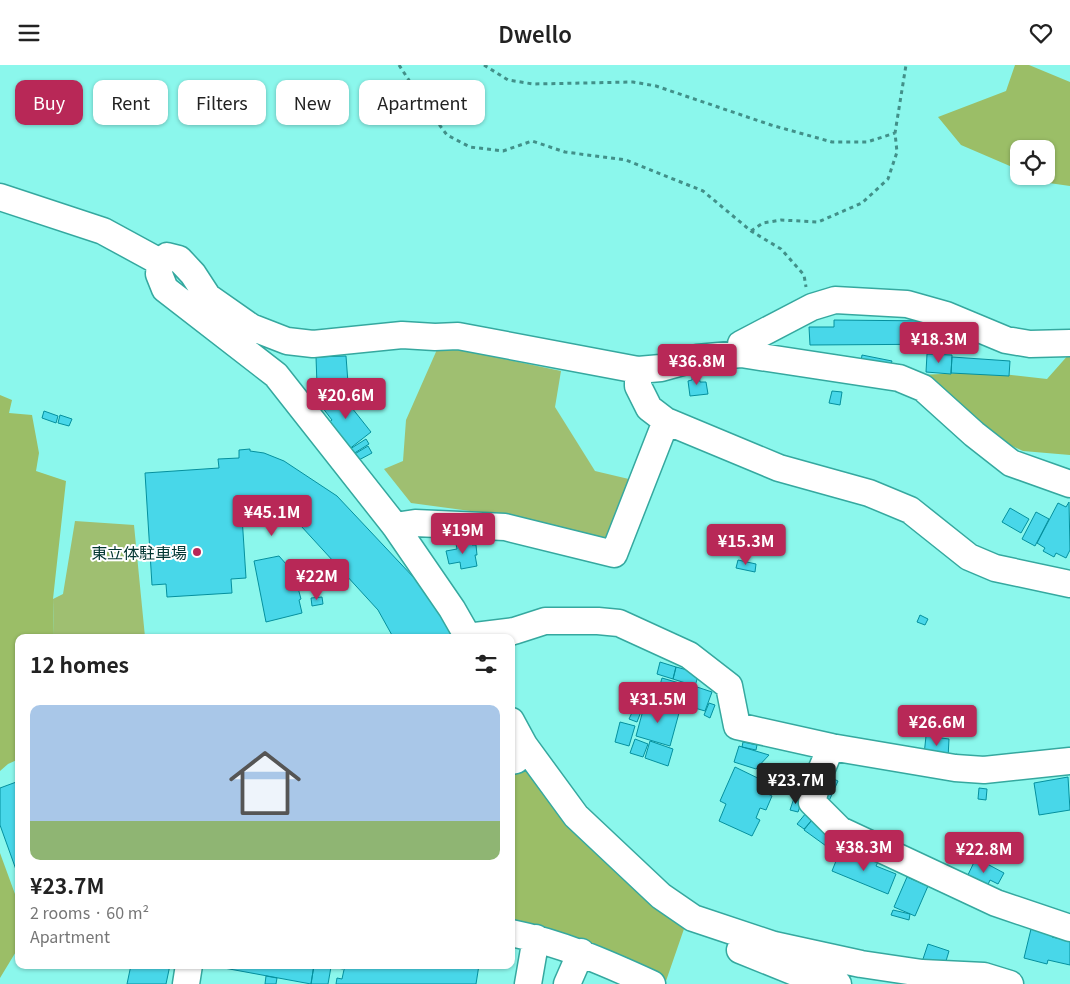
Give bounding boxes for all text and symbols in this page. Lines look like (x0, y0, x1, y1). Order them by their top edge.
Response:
text: Dwello (498, 17, 572, 49)
icon: menu (15, 19, 43, 47)
icon: heart (1027, 19, 1055, 47)
chip: Buy (15, 80, 83, 125)
chip: Rent (93, 80, 168, 125)
chip: Filters (178, 80, 266, 125)
chip: New (276, 80, 349, 125)
chip: Apartment (359, 80, 485, 125)
map controls (1010, 140, 1055, 185)
button: locate (1010, 140, 1055, 185)
pin: ¥18.3M (898, 321, 980, 364)
text: ¥18.3M (911, 326, 967, 350)
pin: ¥36.8M (656, 343, 738, 386)
text: ¥36.8M (669, 348, 725, 372)
pin: ¥20.6M (305, 377, 387, 420)
text: ¥20.6M (318, 382, 374, 406)
pin: ¥45.1M (231, 495, 313, 537)
text: ¥45.1M (244, 499, 300, 523)
pin: ¥19M (433, 513, 493, 555)
text: ¥19M (442, 517, 484, 541)
pin: ¥15.3M (705, 523, 787, 566)
text: ¥15.3M (718, 528, 774, 552)
place label: 東立体駐車場 (91, 540, 187, 564)
marker: 東立体駐車場 (191, 546, 203, 558)
pin: ¥22M (287, 559, 347, 601)
text: ¥22M (296, 563, 338, 587)
text: 12 homes (30, 649, 129, 679)
icon: filters (472, 650, 500, 678)
pin: ¥31.5M (617, 681, 699, 724)
text: ¥31.5M (630, 686, 686, 710)
pin: ¥26.6M (896, 705, 978, 747)
text: ¥26.6M (909, 709, 965, 733)
icon: home (220, 738, 310, 828)
pin: ¥23.7M (755, 763, 837, 805)
text: ¥23.7M (768, 767, 824, 791)
pin: ¥38.3M (823, 829, 905, 872)
pin: ¥22.8M (943, 831, 1025, 874)
text: ¥38.3M (836, 834, 892, 858)
text: ¥22.8M (956, 836, 1012, 860)
text: ¥23.7M (30, 870, 104, 900)
text: 2 rooms · 60 m² (30, 900, 149, 924)
text: Apartment (30, 924, 110, 948)

